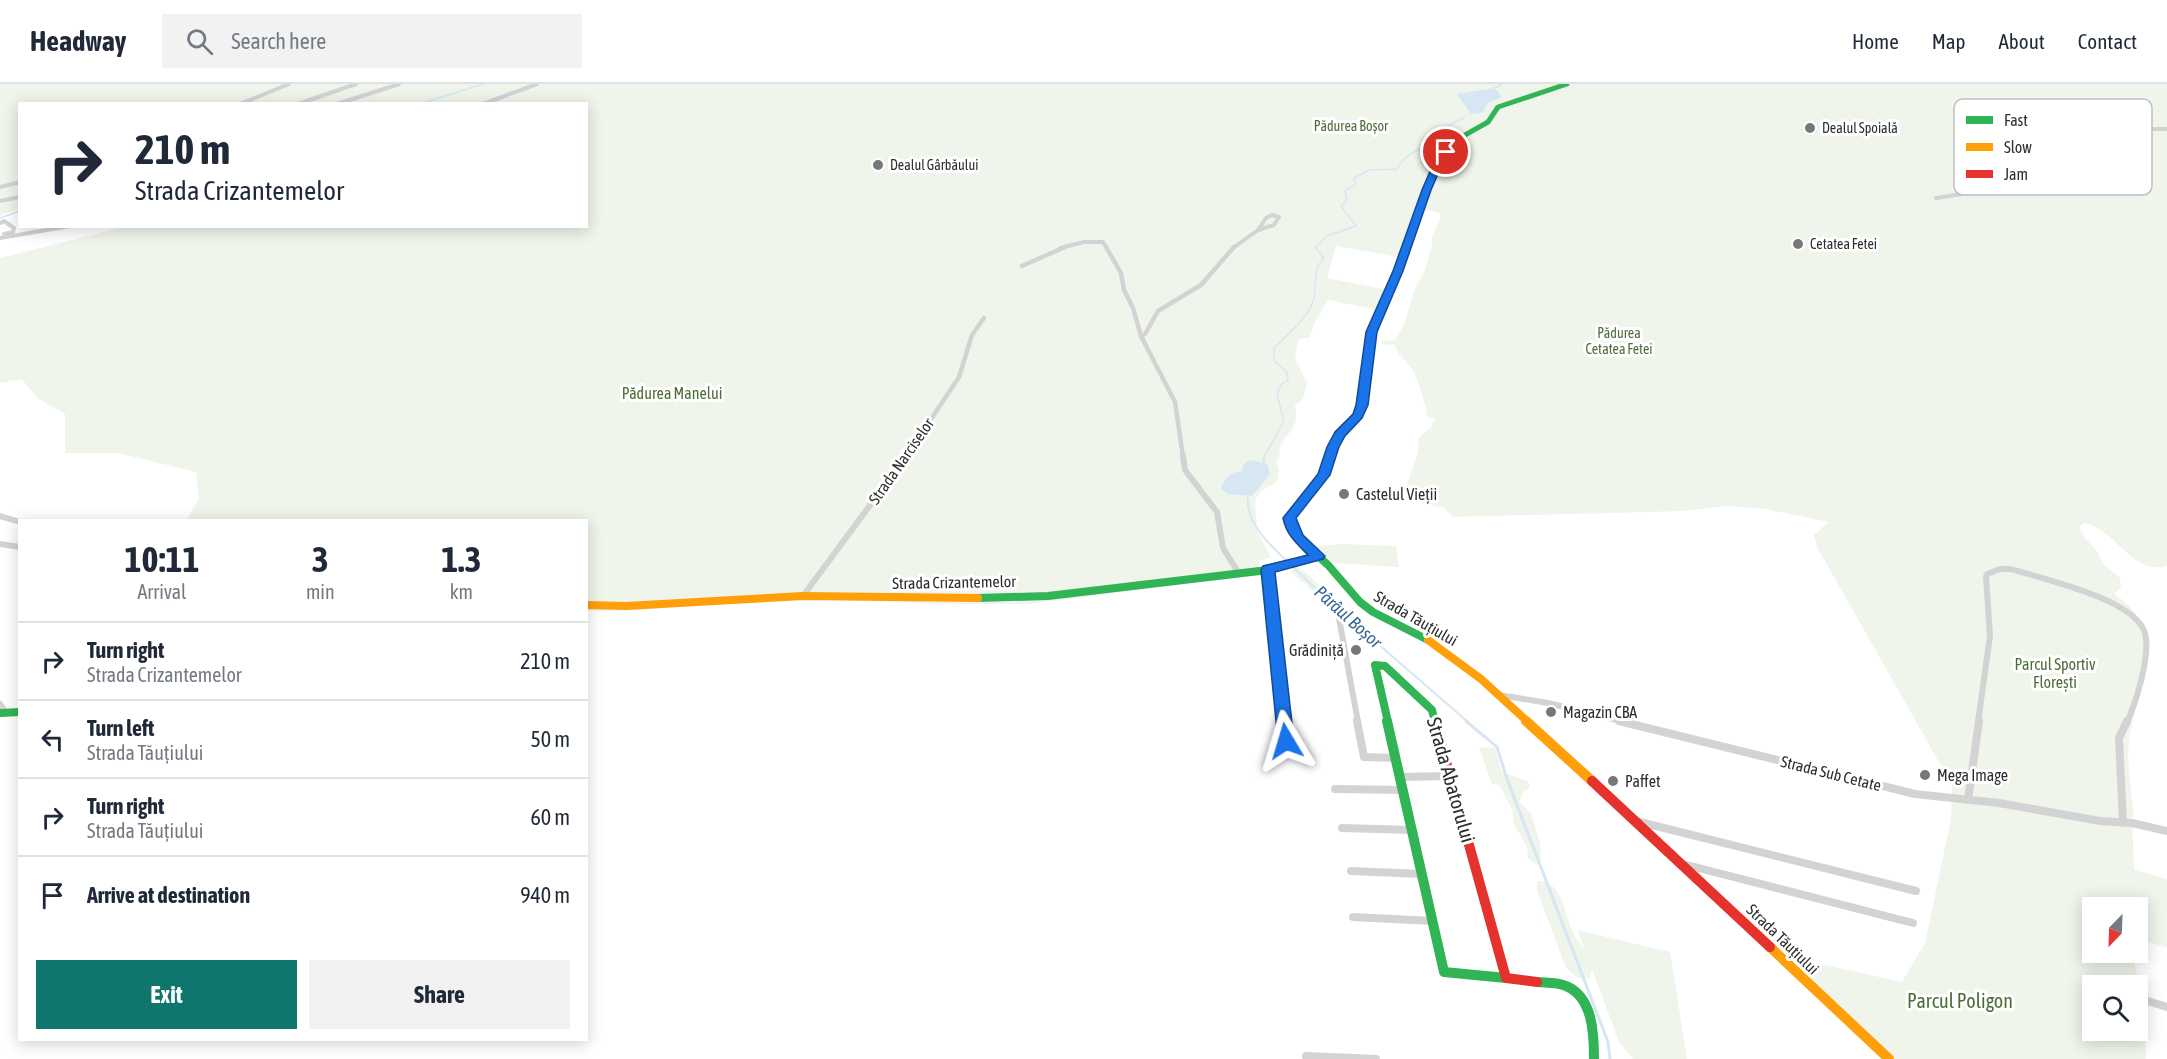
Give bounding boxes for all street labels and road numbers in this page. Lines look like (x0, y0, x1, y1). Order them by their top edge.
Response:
street label: Strada Narciselor (865, 414, 937, 507)
street label: Strada Crizantemelor (892, 572, 1016, 592)
street label: Strada Tăuțiului (1371, 587, 1461, 650)
street label: Strada Abatorului (1423, 715, 1480, 845)
street label: Strada Sub Cetate (1779, 752, 1883, 794)
street label: Strada Tăuțiului (1743, 900, 1823, 979)

